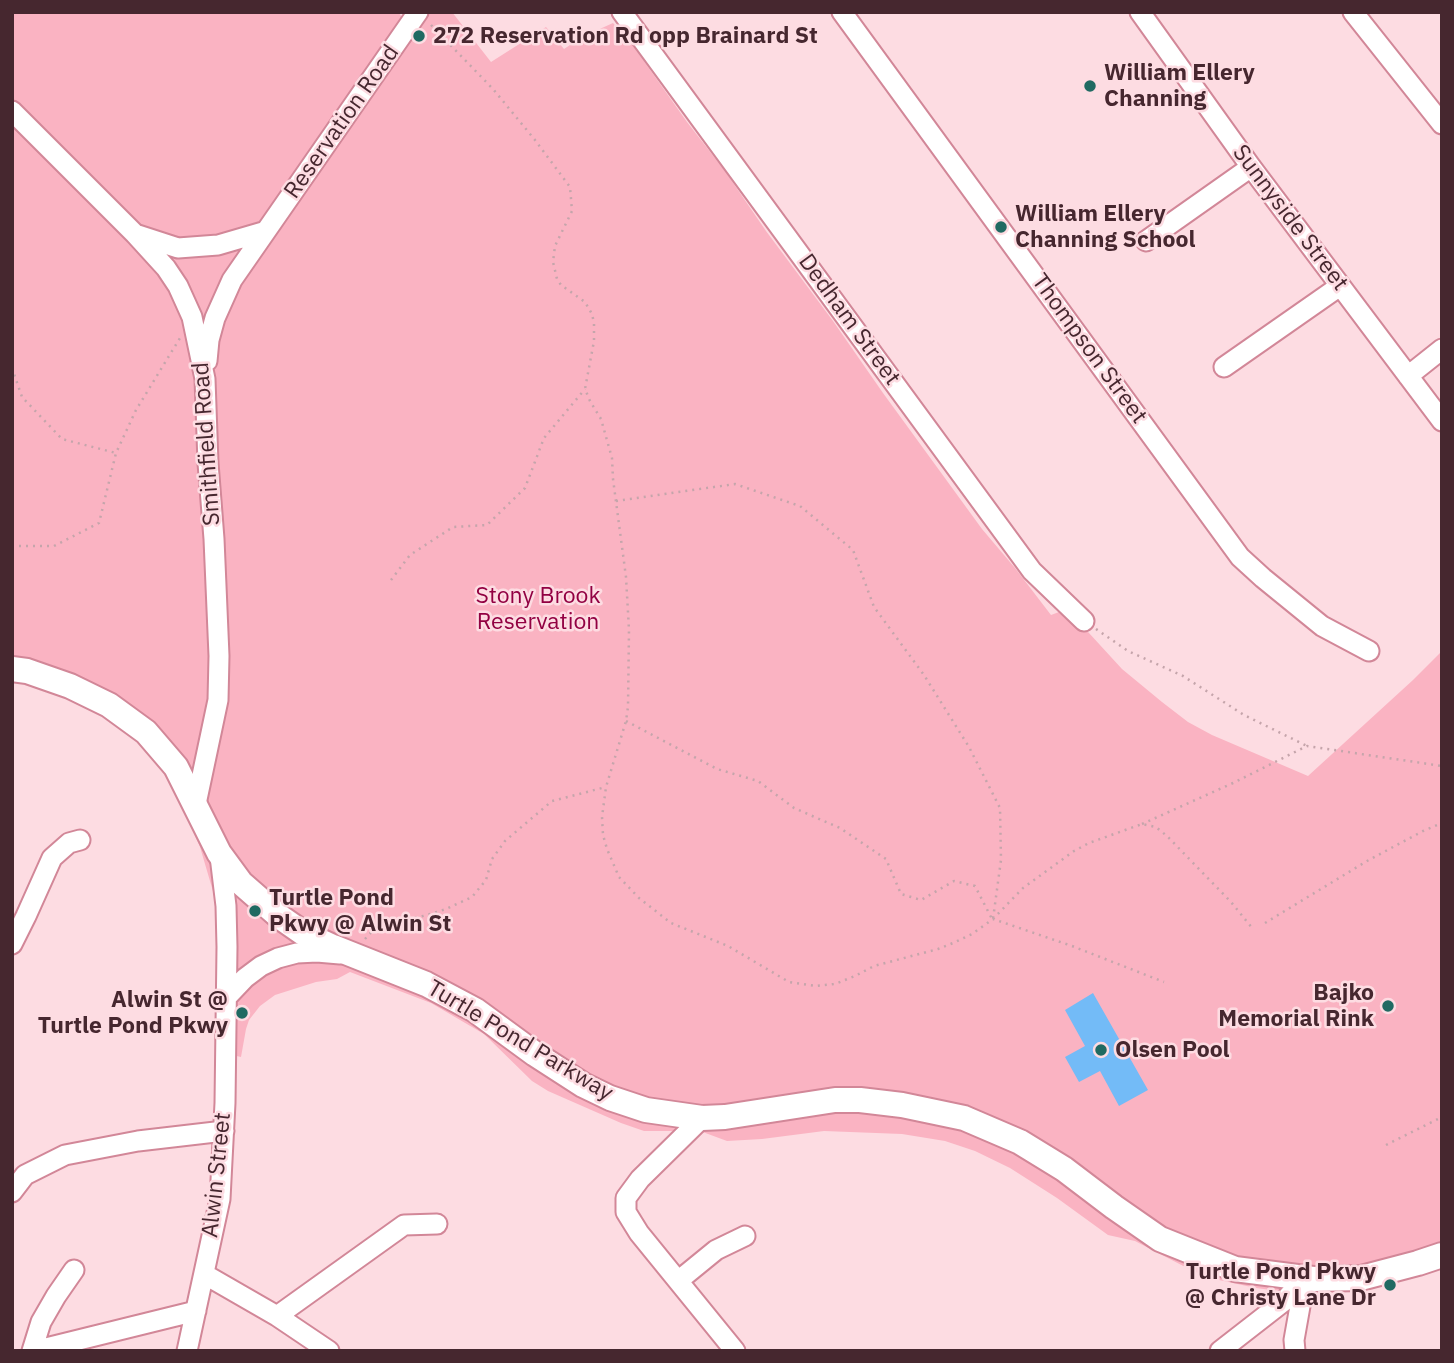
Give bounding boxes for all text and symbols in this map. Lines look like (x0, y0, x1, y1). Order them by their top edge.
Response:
place label: 272 Reservation Rd opp Brainard St (433, 22, 818, 50)
marker: 272 Reservation Rd opp Brainard St (411, 28, 427, 44)
street label: Reservation Road (279, 40, 405, 204)
place label: William Ellery Channing (1104, 59, 1255, 113)
marker: William Ellery Channing (1082, 78, 1098, 94)
street label: Sunnyside Street (1226, 140, 1354, 296)
place label: William Ellery Channing School (1015, 200, 1195, 254)
marker: William Ellery Channing School (993, 219, 1009, 235)
street label: Dedham Street (792, 249, 906, 391)
street label: Thompson Street (1025, 269, 1153, 429)
street label: Smithfield Road (188, 361, 226, 527)
park label: Stony Brook Reservation (475, 582, 601, 636)
place label: Turtle Pond Pkwy @ Alwin St (269, 884, 451, 938)
marker: Turtle Pond Pkwy @ Alwin St (247, 903, 263, 919)
street label: Turtle Pond Parkway (422, 975, 618, 1107)
place label: Bajko Memorial Rink (1218, 979, 1374, 1033)
place label: Alwin St @ Turtle Pond Pkwy (38, 986, 228, 1040)
marker: Bajko Memorial Rink (1380, 998, 1396, 1014)
marker: Alwin St @ Turtle Pond Pkwy (234, 1005, 250, 1021)
place label: Olsen Pool (1115, 1036, 1230, 1064)
marker: Olsen Pool (1093, 1042, 1109, 1058)
street label: Alwin Street (197, 1111, 237, 1239)
place label: Turtle Pond Pkwy @ Christy Lane Dr (1185, 1258, 1376, 1312)
marker: Turtle Pond Pkwy @ Christy Lane Dr (1382, 1277, 1398, 1293)

